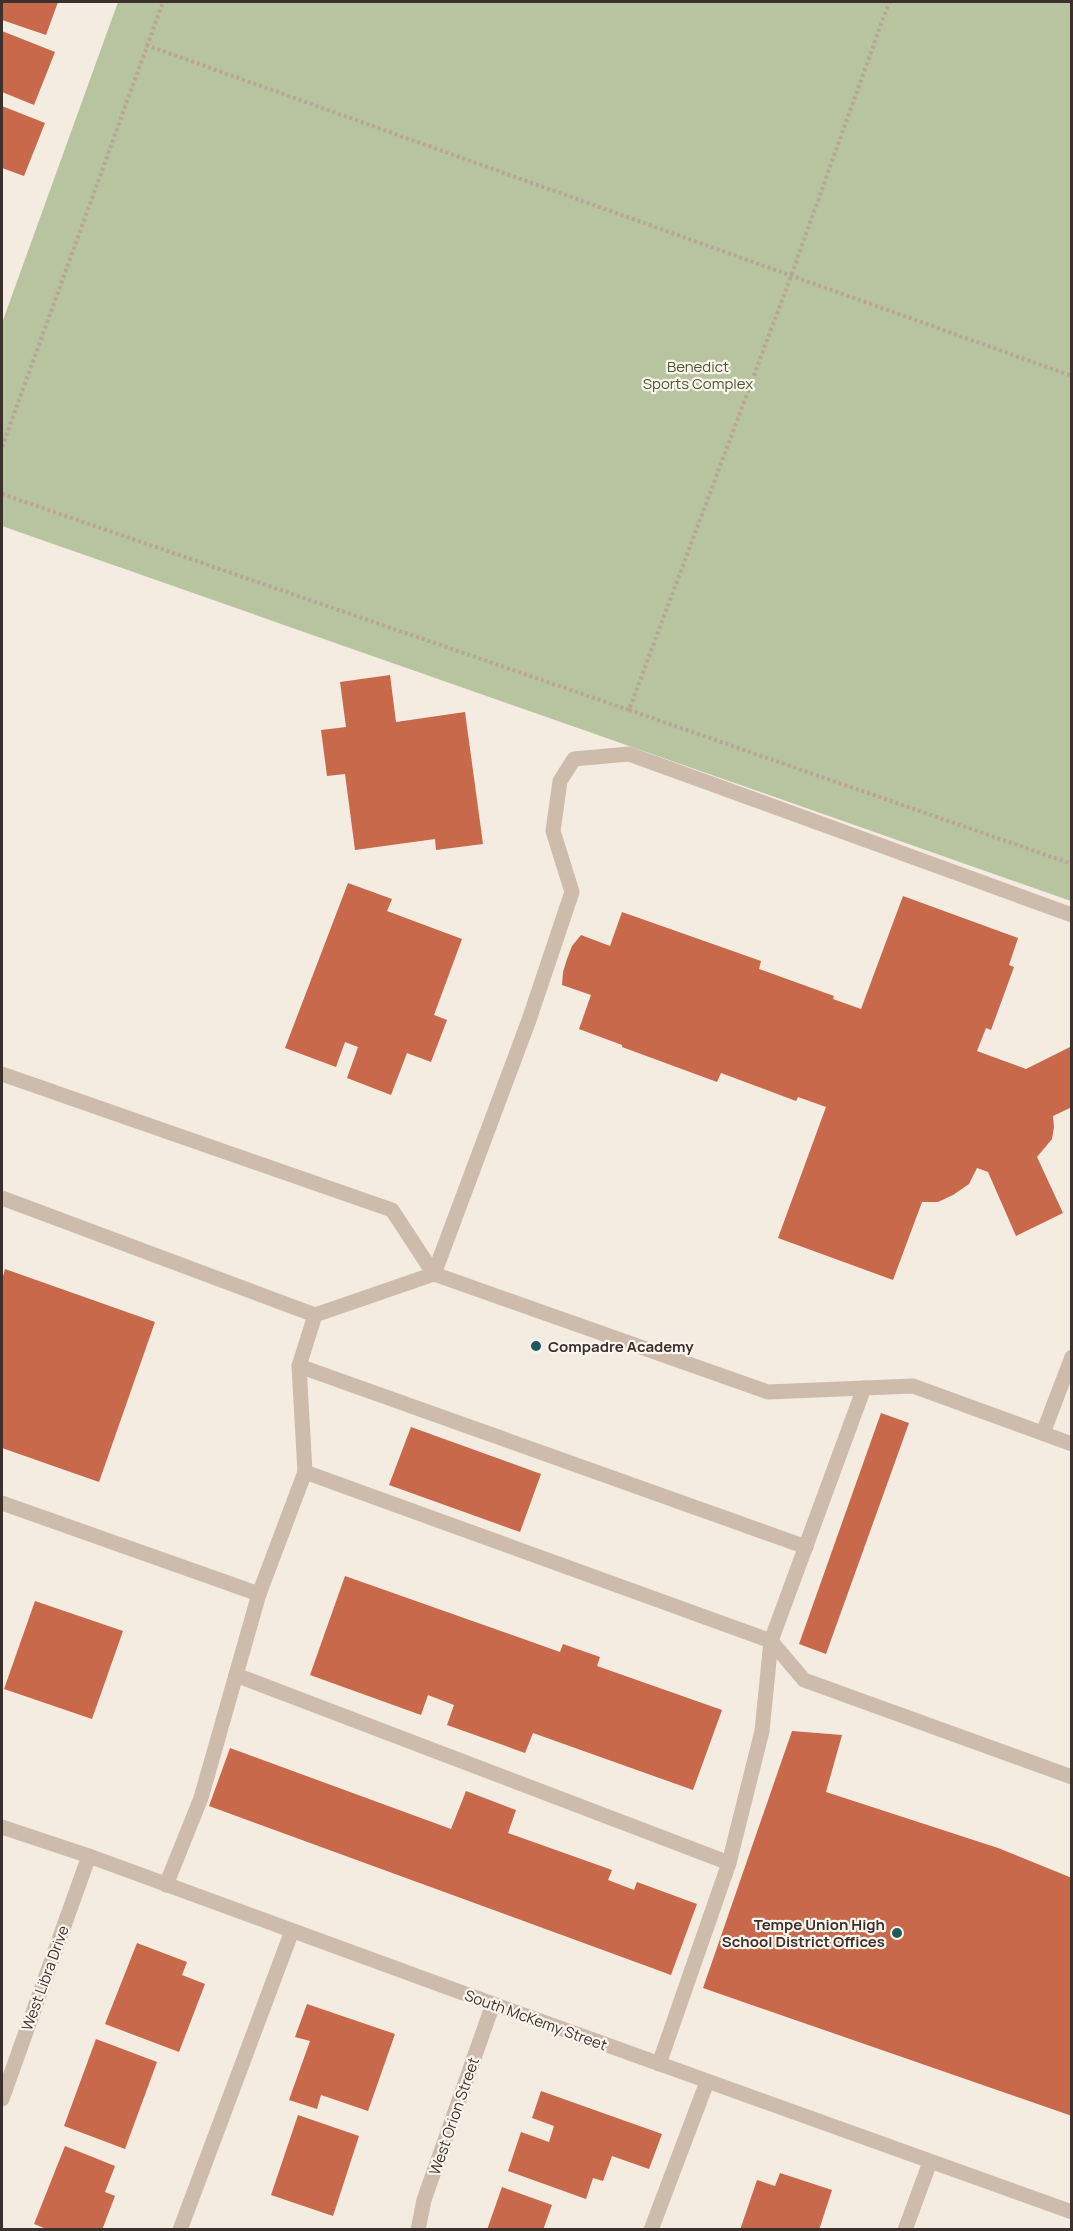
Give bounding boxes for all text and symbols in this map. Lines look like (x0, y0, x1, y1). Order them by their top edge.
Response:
park label: Benedict Sports Complex (643, 356, 753, 394)
place label: Compadre Academy (548, 1336, 694, 1357)
marker: Compadre Academy (529, 1339, 543, 1353)
place label: Tempe Union High School District Offices (722, 1914, 885, 1952)
street label: West Libra Drive (16, 1922, 74, 2033)
marker: Tempe Union High School District Offices (890, 1926, 904, 1940)
street label: South McKemy Street (462, 1984, 610, 2056)
street label: West Orion Street (424, 2054, 484, 2178)

